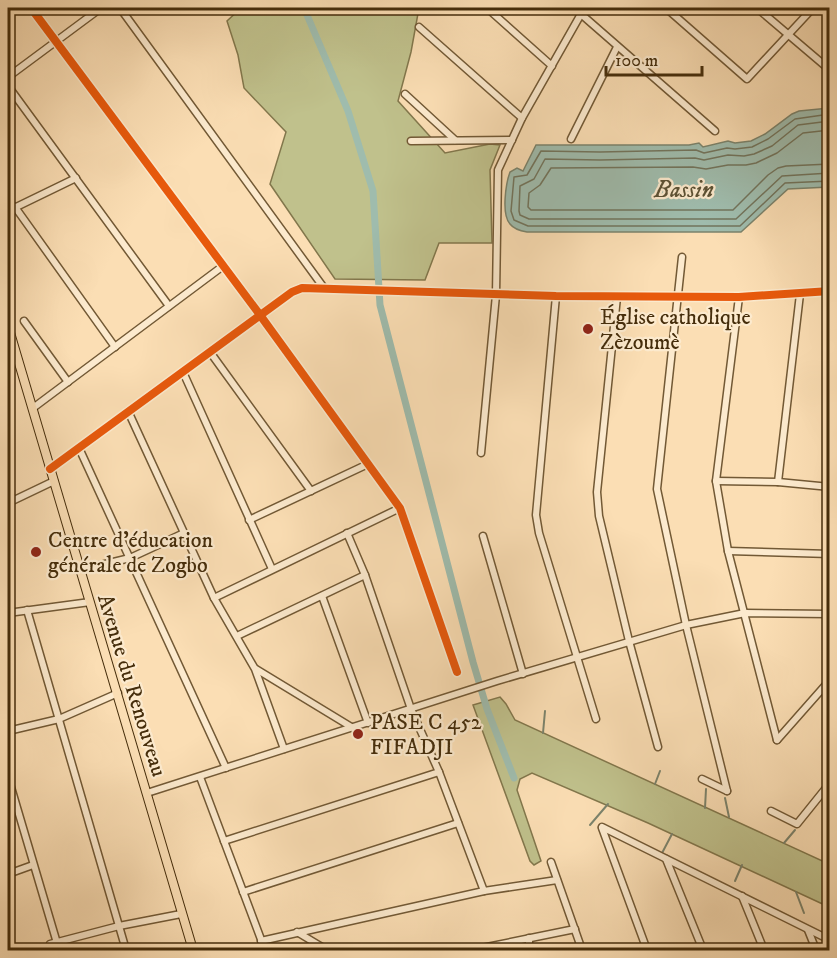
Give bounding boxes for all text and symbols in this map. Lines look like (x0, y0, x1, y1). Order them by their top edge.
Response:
scale bar (606, 39, 702, 77)
text: 100 m (615, 50, 658, 72)
water label: Bassin (653, 175, 714, 205)
place label: Église catholique Zèzoumè (600, 304, 751, 356)
marker: Église catholique Zèzoumè (581, 322, 595, 336)
place label: Centre d'éducation générale de Zogbo (48, 527, 213, 579)
marker: Centre d'éducation générale de Zogbo (29, 545, 43, 559)
street label: Avenue du Renouveau (91, 591, 172, 780)
place label: PASE C 452 FIFADJI (370, 709, 482, 761)
marker: PASE C 452 FIFADJI (351, 727, 365, 741)

